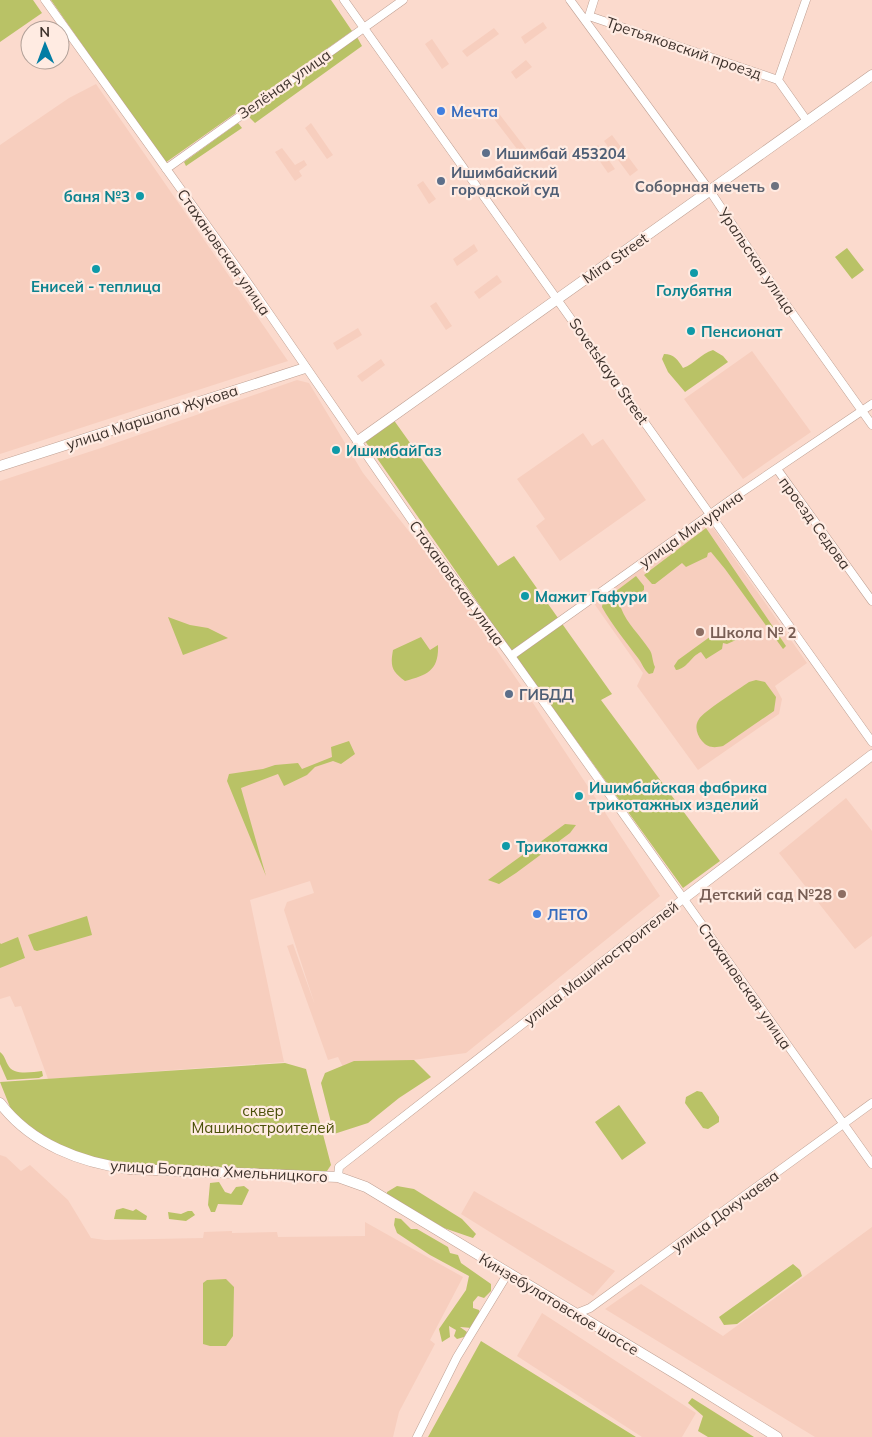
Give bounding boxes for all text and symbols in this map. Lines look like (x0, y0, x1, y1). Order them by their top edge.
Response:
street label: Третьяковский проезд (604, 12, 764, 84)
north arrow (20, 20, 70, 70)
text: N (39, 23, 50, 41)
street label: Зелёная улица (234, 45, 334, 123)
place label: Мечта (451, 102, 498, 121)
marker: Мечта (435, 105, 447, 117)
place label: Ишимбай 453204 (496, 144, 626, 163)
marker: Ишимбай 453204 (480, 147, 492, 159)
place label: Ишимбайский городской суд (451, 163, 560, 199)
marker: Ишимбайский городской суд (435, 175, 447, 187)
place label: Соборная мечеть (635, 177, 765, 196)
marker: Соборная мечеть (769, 180, 781, 192)
street label: Стахановская улица (173, 185, 275, 319)
place label: баня №3 (64, 187, 130, 206)
marker: баня №3 (134, 190, 146, 202)
street label: Уральская улица (714, 203, 800, 318)
street label: Mira Street (578, 228, 652, 288)
marker: Енисей - теплица (90, 263, 102, 275)
marker: Голубятня (688, 267, 700, 279)
place label: Енисей - теплица (31, 277, 161, 296)
place label: Голубятня (656, 281, 732, 300)
street label: Sovetskaya Street (565, 314, 653, 428)
place label: Пенсионат (701, 322, 783, 341)
marker: Пенсионат (685, 325, 697, 337)
street label: улица Маршала Жукова (64, 380, 240, 454)
place label: ИшимбайГаз (346, 441, 442, 460)
marker: ИшимбайГаз (330, 444, 342, 456)
street label: проезд Седова (775, 473, 855, 573)
street label: улица Мичурина (636, 486, 746, 572)
street label: Стахановская улица (405, 517, 509, 649)
place label: Мажит Гафури (535, 587, 647, 606)
marker: Мажит Гафури (519, 590, 531, 602)
place label: Школа № 2 (710, 623, 797, 642)
marker: Школа № 2 (694, 626, 706, 638)
place label: ГИБДД (519, 685, 574, 704)
marker: ГИБДД (503, 688, 515, 700)
place label: Ишимбайская фабрика трикотажных изделий (589, 778, 767, 814)
marker: Ишимбайская фабрика трикотажных изделий (573, 790, 585, 802)
place label: Трикотажка (516, 837, 608, 856)
marker: Трикотажка (500, 840, 512, 852)
place label: Детский сад №28 (700, 885, 832, 904)
marker: Детский сад №28 (836, 888, 848, 900)
street label: улица Машиностроителей (520, 897, 682, 1029)
place label: ЛЕТО (547, 905, 588, 924)
marker: ЛЕТО (531, 908, 543, 920)
street label: Стахановская улица (694, 919, 796, 1053)
park label: сквер Машиностроителей (191, 1101, 335, 1137)
street label: улица Богдана Хмельницкого (110, 1156, 328, 1186)
street label: улица Докучаева (668, 1166, 782, 1256)
street label: Кинзебулатовское шоссе (476, 1249, 642, 1359)

